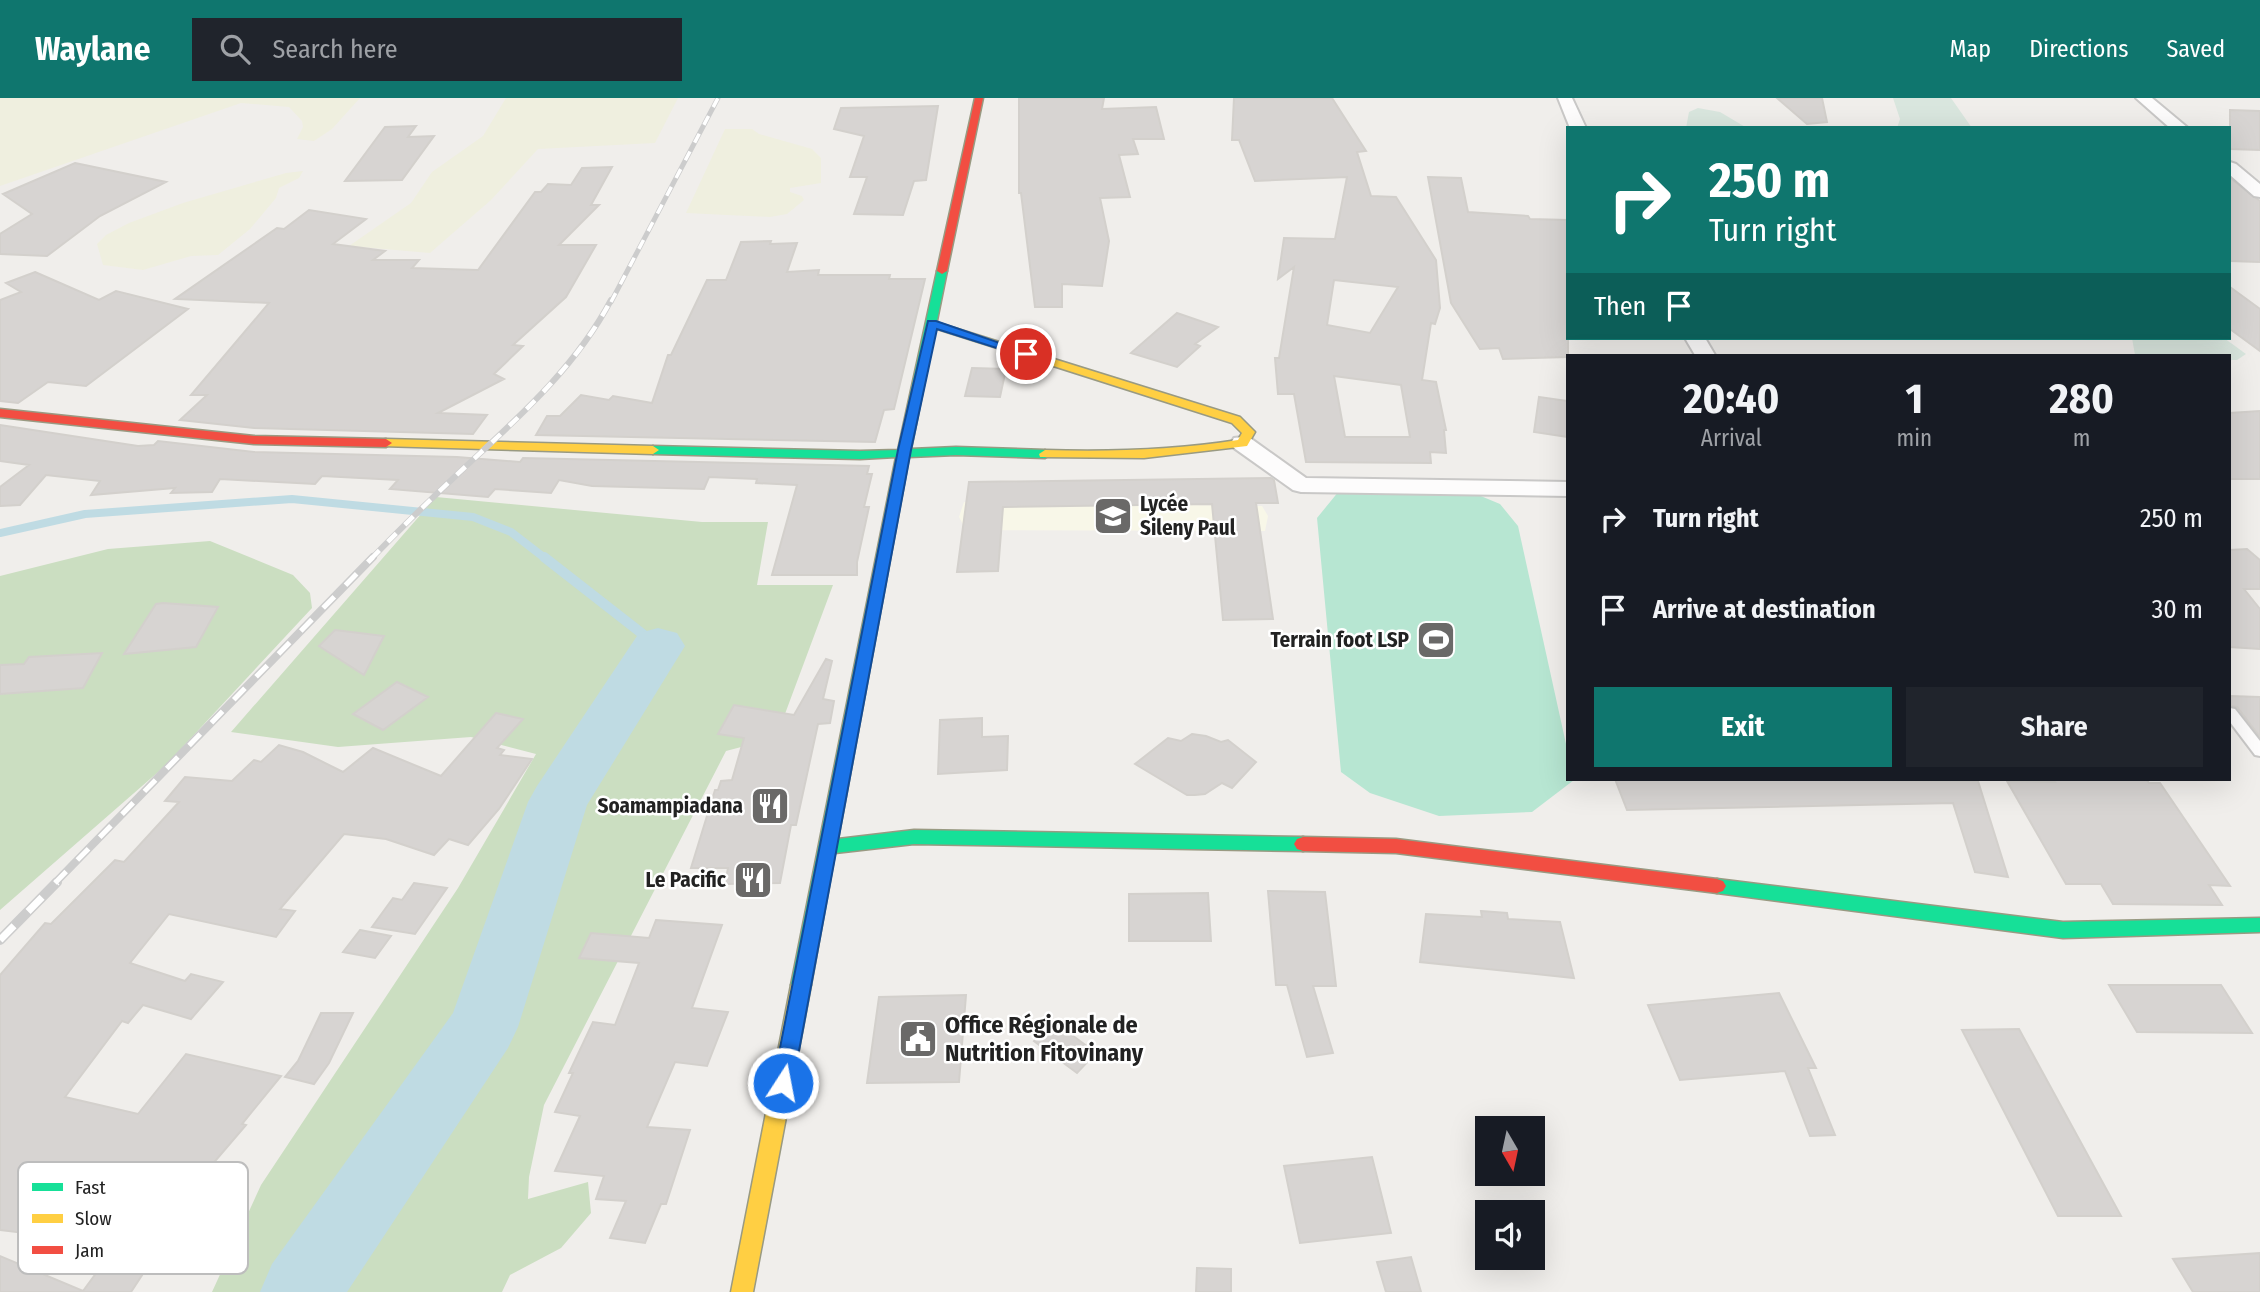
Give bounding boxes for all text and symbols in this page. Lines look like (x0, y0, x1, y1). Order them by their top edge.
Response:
search box (192, 18, 682, 81)
text: Waylane (35, 29, 150, 69)
icon: search (216, 30, 254, 68)
text: Search here (272, 34, 398, 65)
text: Map (1950, 35, 1991, 63)
text: Directions (2029, 35, 2128, 63)
text: Saved (2166, 35, 2225, 63)
text: 250 m (1709, 151, 1830, 210)
icon: right (1594, 154, 1685, 245)
text: Turn right (1709, 211, 1836, 249)
icon: arrive (1660, 287, 1698, 325)
text: Then (1594, 291, 1646, 322)
pin (996, 324, 1056, 384)
icon: arrive (1007, 335, 1045, 373)
text: 20:40 (1683, 374, 1779, 424)
text: 1 (1905, 374, 1923, 424)
text: 280 (2049, 374, 2114, 424)
text: Arrival (1701, 424, 1762, 452)
text: min (1897, 424, 1932, 452)
text: m (2073, 424, 2090, 452)
place label: Lycée Sileny Paul (1140, 491, 1236, 541)
school or university icon: Lycée Sileny Paul (1092, 495, 1134, 537)
icon: right (1594, 500, 1632, 538)
text: Turn right (1653, 503, 1759, 534)
text: 250 m (2140, 503, 2203, 534)
icon: arrive (1594, 591, 1632, 629)
text: Arrive at destination (1653, 594, 1876, 625)
text: 30 m (2152, 594, 2203, 625)
sports icon: Terrain foot LSP (1415, 619, 1457, 661)
place label: Terrain foot LSP (1270, 627, 1410, 653)
button: Exit (1594, 687, 1892, 767)
button: Share (1906, 687, 2203, 767)
restaurant icon: Soamampiadana (749, 785, 791, 827)
place label: Soamampiadana (598, 793, 743, 819)
restaurant icon: Le Pacific (732, 859, 774, 901)
place label: Le Pacific (646, 867, 727, 893)
place label: Office Régionale de Nutrition Fitovinany (945, 1011, 1144, 1067)
public building icon: Office Régionale de Nutrition Fitovinany (897, 1018, 939, 1060)
position arrow (746, 1046, 820, 1120)
north arrow (1475, 1116, 1545, 1186)
map controls (1475, 1116, 1545, 1270)
legend (18, 1162, 248, 1274)
text: Fast (75, 1176, 106, 1199)
button: sound (1475, 1200, 1545, 1270)
text: Slow (75, 1207, 112, 1230)
text: Jam (75, 1239, 104, 1262)

